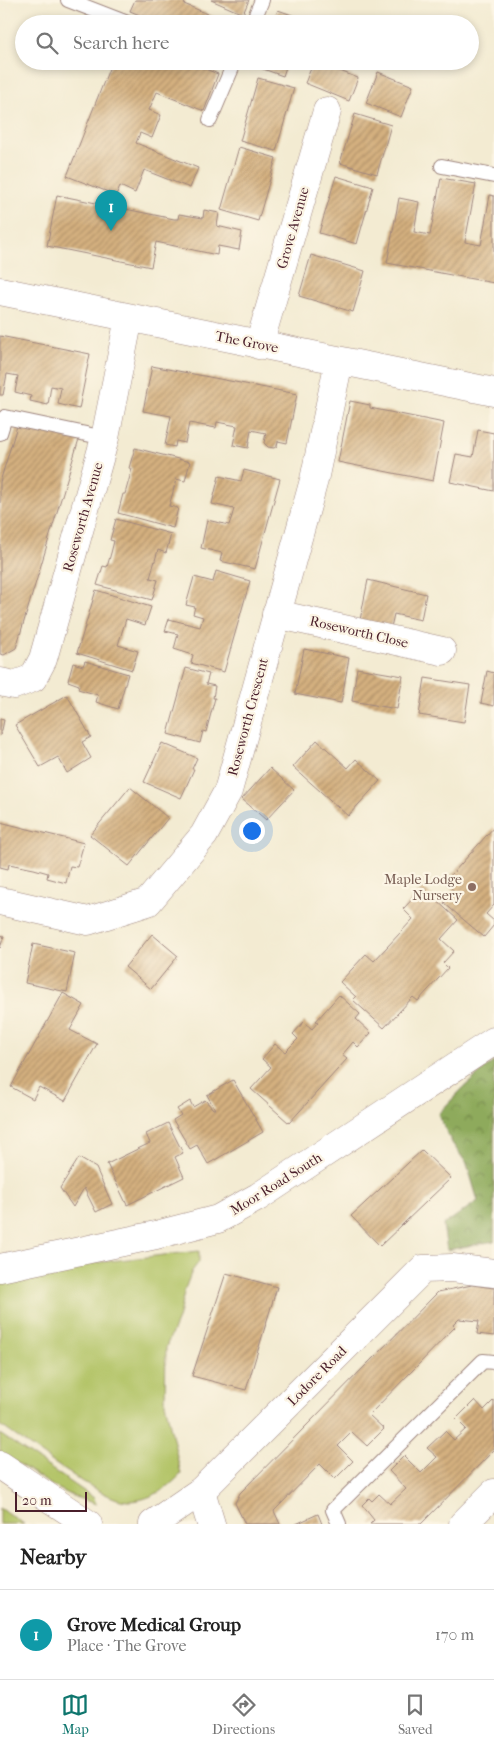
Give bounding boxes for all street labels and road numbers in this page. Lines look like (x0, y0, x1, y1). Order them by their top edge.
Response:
street label: Grove Avenue (273, 185, 313, 271)
street label: The Grove (214, 328, 280, 356)
street label: Roseworth Avenue (59, 460, 107, 574)
street label: Roseworth Close (308, 612, 410, 652)
street label: Roseworth Crescent (224, 656, 272, 778)
street label: Moor Road South (227, 1149, 325, 1219)
street label: Lodore Road (284, 1342, 351, 1409)

